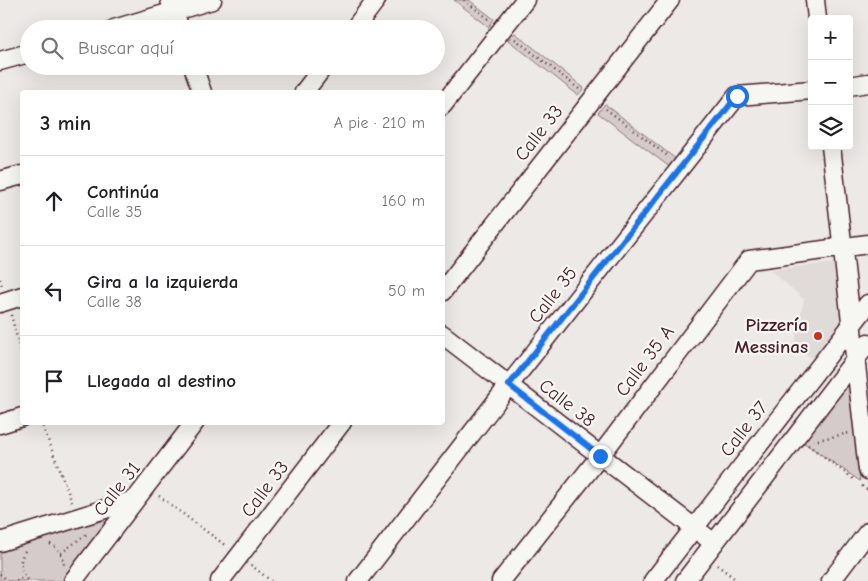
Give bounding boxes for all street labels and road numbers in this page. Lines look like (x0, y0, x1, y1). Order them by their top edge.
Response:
street label: Calle 33 (510, 101, 568, 165)
street label: Calle 35 (524, 262, 582, 328)
street label: Calle 35 A (611, 321, 679, 401)
street label: Calle 38 (535, 374, 599, 432)
street label: Calle 37 (716, 397, 772, 461)
street label: Calle 33 (237, 456, 293, 522)
street label: Calle 31 (89, 457, 145, 521)

